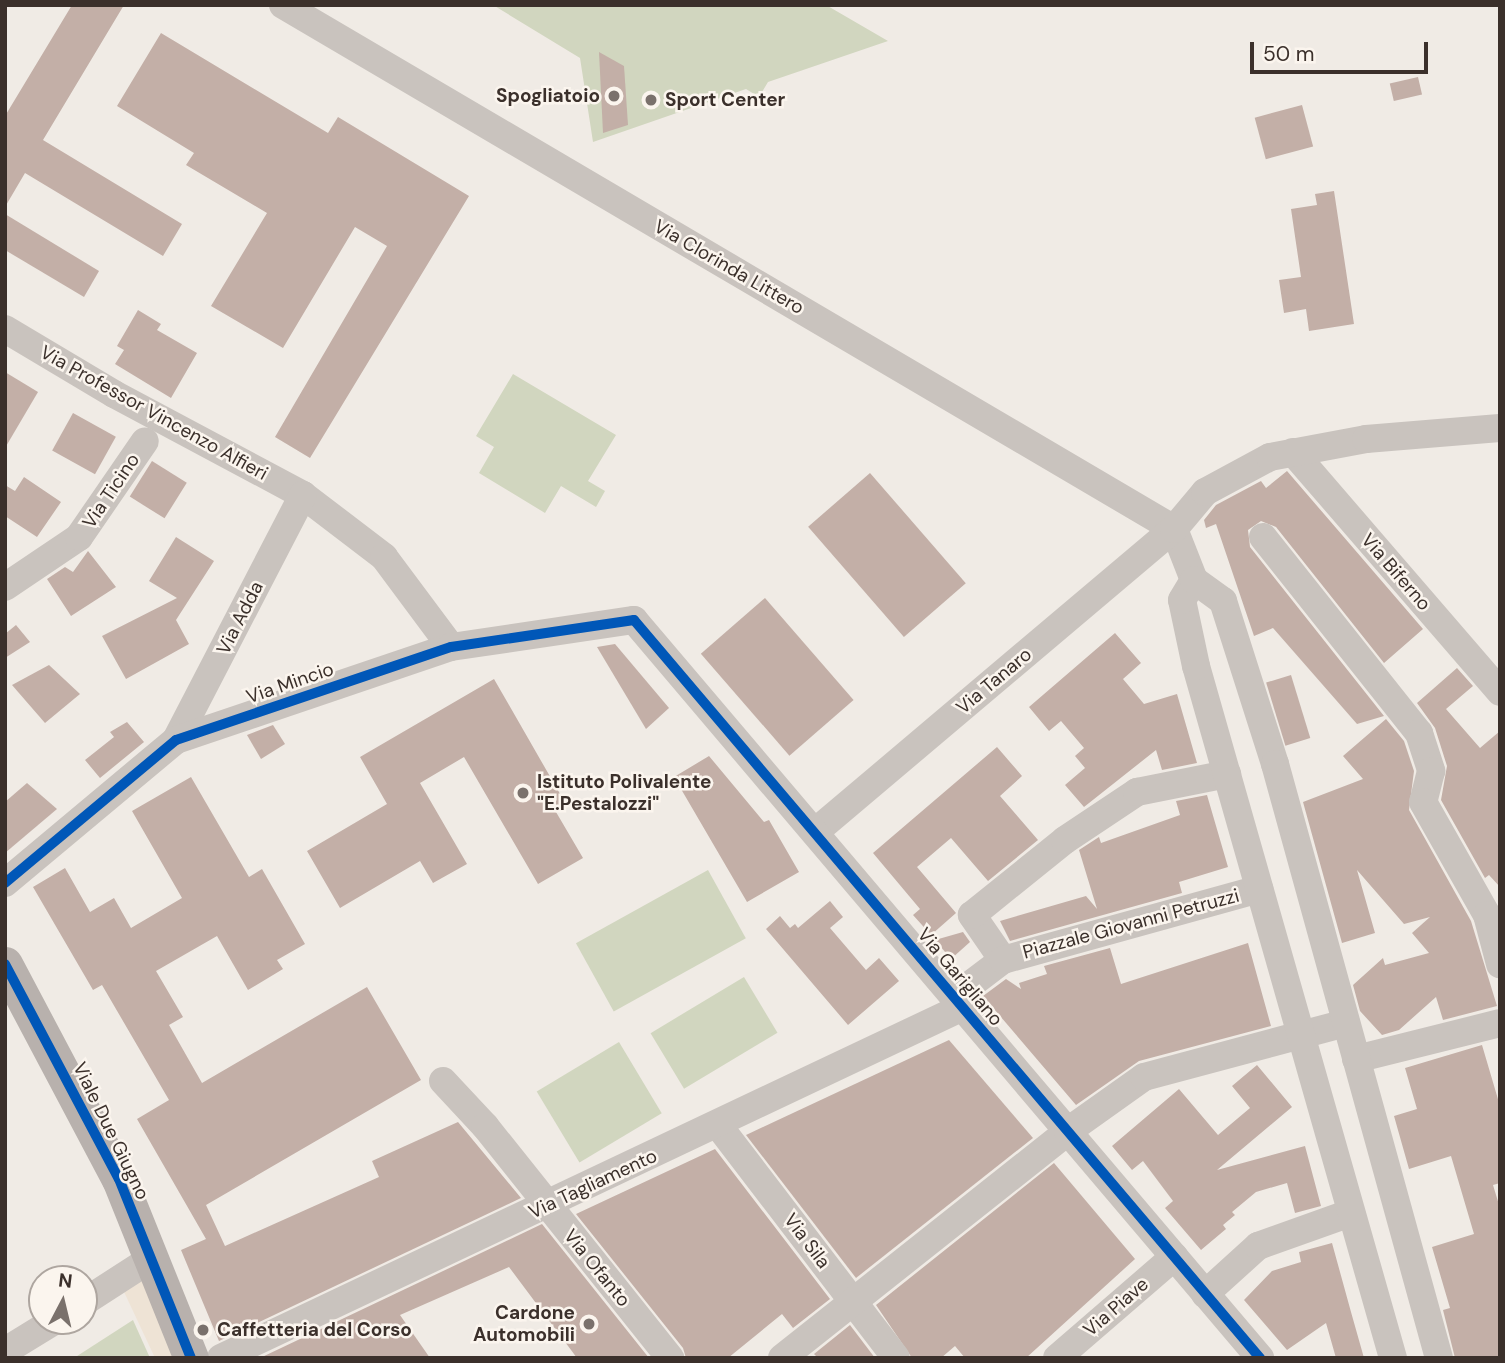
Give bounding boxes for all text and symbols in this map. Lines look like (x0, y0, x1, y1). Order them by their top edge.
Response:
scale bar (1253, 28, 1432, 72)
text: 50 m (1263, 40, 1314, 68)
place label: Spogliatoio (496, 85, 600, 107)
marker: Spogliatoio (606, 88, 622, 104)
place label: Sport Center (665, 89, 785, 111)
marker: Sport Center (643, 92, 659, 108)
street label: Via Clorinda Littero (650, 215, 808, 319)
street label: Via Professor Vincenzo Alfieri (36, 341, 272, 485)
street label: Via Ticino (78, 449, 144, 533)
street label: Via Biferno (1356, 529, 1436, 615)
street label: Via Adda (212, 578, 268, 658)
street label: Via Tanaro (952, 643, 1036, 719)
street label: Via Mincio (243, 657, 337, 709)
place label: Istituto Polivalente "E.Pestalozzi" (537, 771, 711, 815)
marker: Istituto Polivalente "E.Pestalozzi" (515, 785, 531, 801)
street label: Piazzale Giovanni Petruzzi (1020, 884, 1242, 964)
street label: Via Garigliano (912, 923, 1008, 1031)
street label: Viale Due Giugno (68, 1059, 154, 1203)
street label: Via Tagliamento (525, 1144, 661, 1224)
street label: Via Sila (779, 1209, 835, 1273)
street label: Via Ofanto (559, 1225, 635, 1311)
north arrow (28, 1265, 98, 1335)
text: N (57, 1267, 74, 1294)
street label: Via Piave (1079, 1273, 1153, 1341)
place label: Cardone Automobili (473, 1302, 575, 1346)
marker: Cardone Automobili (581, 1316, 597, 1332)
place label: Caffetteria del Corso (217, 1319, 412, 1341)
marker: Caffetteria del Corso (195, 1322, 211, 1338)

